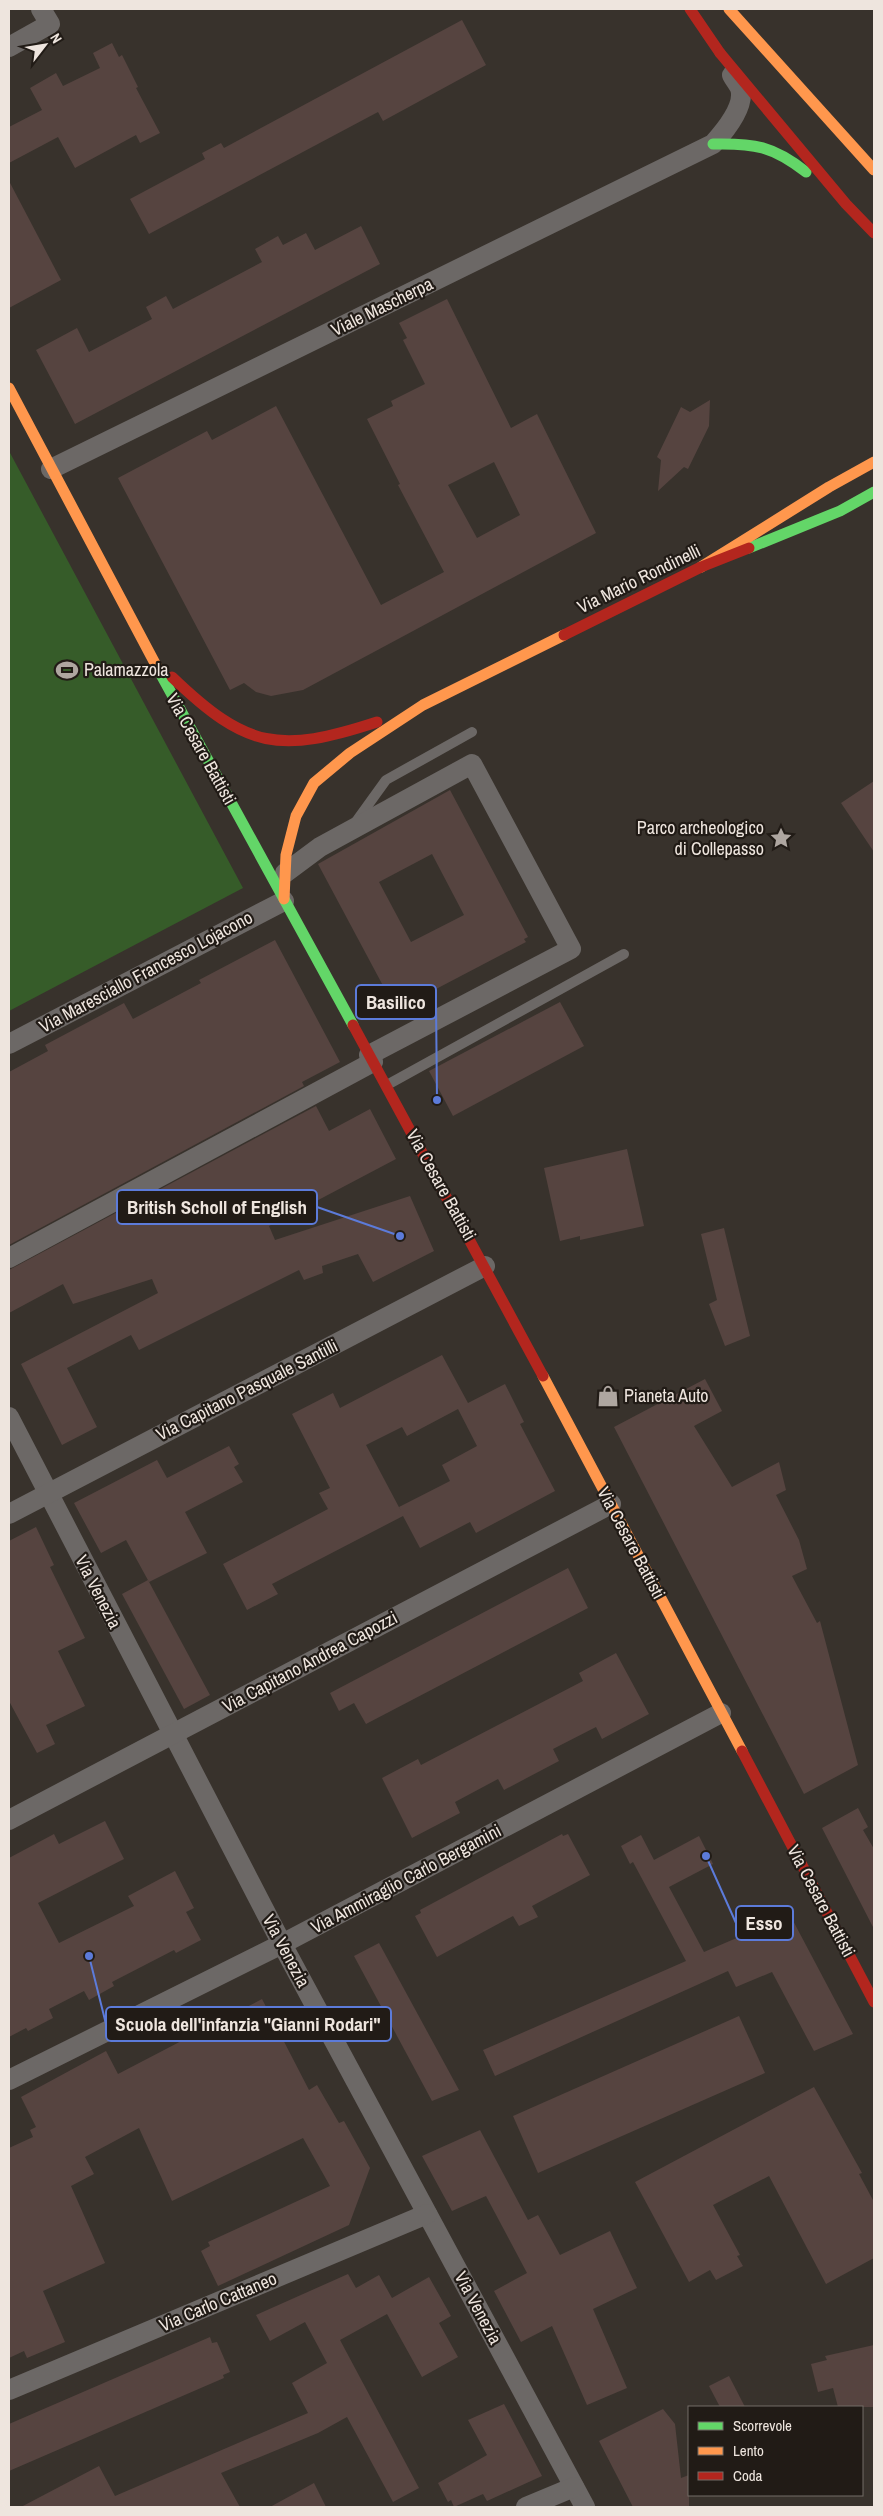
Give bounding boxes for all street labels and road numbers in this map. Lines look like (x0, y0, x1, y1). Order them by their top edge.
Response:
street label: Viale Mascherpa (327, 271, 437, 342)
street label: Via Mario Rondinelli (573, 538, 705, 619)
street label: Via Cesare Battisti (161, 689, 242, 809)
street label: Via Maresciallo Francesco Lojacono (35, 905, 257, 1039)
street label: Via Cesare Battisti (401, 1125, 482, 1245)
street label: Via Capitano Pasquale Santilli (152, 1333, 342, 1446)
street label: Via Cesare Battisti (591, 1482, 672, 1603)
street label: Via Venezia (69, 1551, 128, 1633)
street label: Via Capitano Andrea Capozzi (218, 1605, 402, 1718)
street label: Via Ammiraglio Carlo Bergamini (306, 1818, 505, 1939)
street label: Via Cesare Battisti (781, 1840, 862, 1961)
street label: Via Venezia (257, 1910, 316, 1992)
street label: Via Carlo Cattaneo (155, 2266, 280, 2338)
street label: Via Venezia (449, 2267, 508, 2349)

